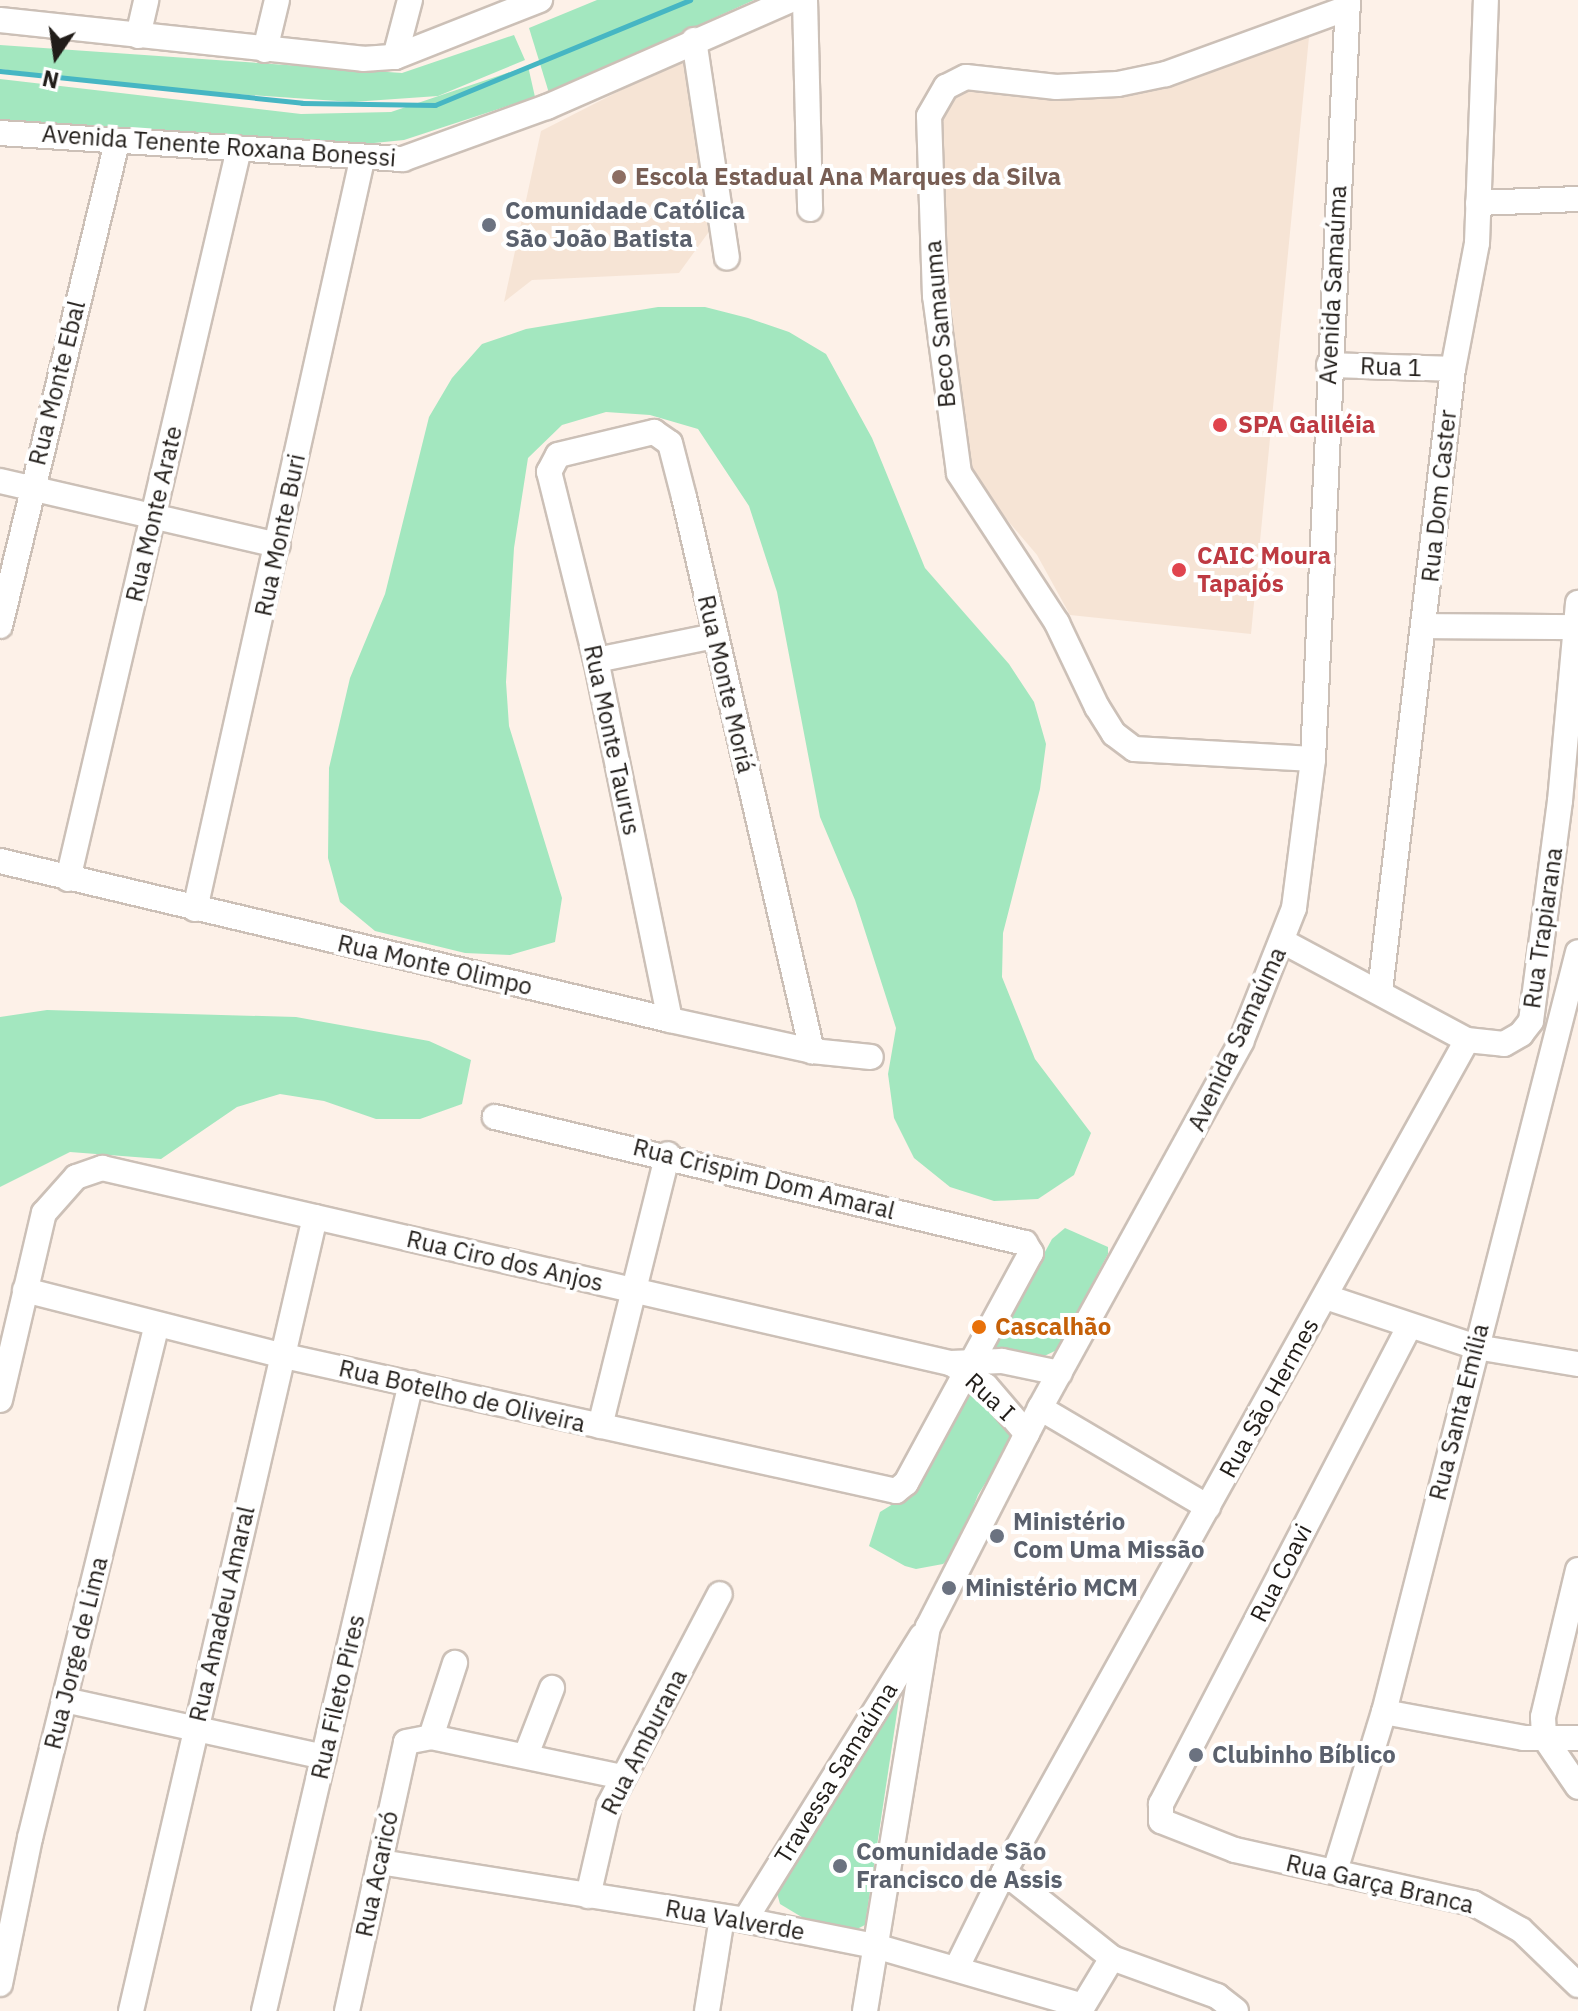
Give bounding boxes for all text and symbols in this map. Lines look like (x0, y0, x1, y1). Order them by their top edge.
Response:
north arrow (16, 16, 96, 96)
text: N (39, 64, 62, 96)
street label: Avenida Tenente Roxana Bonessi (41, 119, 397, 173)
place label: Escola Estadual Ana Marques da Silva (635, 163, 1061, 191)
marker: Escola Estadual Ana Marques da Silva (610, 168, 628, 186)
street label: Avenida Samaúma (1313, 185, 1353, 385)
place label: Comunidade Católica São João Batista (505, 197, 745, 253)
marker: Comunidade Católica São João Batista (480, 216, 498, 234)
street label: Beco Samauma (918, 239, 962, 409)
street label: Rua Monte Ebal (23, 298, 91, 468)
street label: Rua 1 (1360, 352, 1422, 382)
street label: Rua Dom Caster (1416, 408, 1462, 584)
place label: SPA Galiléia (1238, 411, 1375, 439)
marker: SPA Galiléia (1209, 414, 1231, 436)
street label: Rua Monte Arate (120, 423, 188, 605)
street label: Rua Monte Buri (249, 451, 311, 619)
place label: CAIC Moura Tapajós (1197, 542, 1331, 598)
marker: CAIC Moura Tapajós (1168, 559, 1190, 581)
street label: Rua Monte Moriá (692, 592, 760, 776)
street label: Rua Monte Taurus (578, 642, 646, 838)
street label: Rua Trapiarana (1517, 846, 1569, 1010)
street label: Rua Monte Olimpo (335, 929, 535, 1001)
street label: Avenida Samaúma (1182, 942, 1292, 1136)
street label: Rua Crispim Dom Amaral (630, 1133, 898, 1225)
street label: Rua Ciro dos Anjos (404, 1224, 606, 1298)
place label: Cascalhão (995, 1313, 1111, 1341)
street label: Rua São Hermes (1213, 1313, 1325, 1483)
marker: Cascalhão (970, 1318, 988, 1336)
street label: Rua Santa Emília (1423, 1321, 1495, 1503)
street label: Rua Botelho de Oliveira (336, 1354, 588, 1438)
street label: Rua I (959, 1367, 1021, 1427)
street label: Rua Amadeu Amaral (183, 1503, 261, 1725)
place label: Ministério Com Uma Missão (1013, 1508, 1204, 1564)
street label: Rua Coavi (1244, 1519, 1318, 1627)
marker: Ministério Com Uma Missão (988, 1527, 1006, 1545)
street label: Rua Jorge de Lima (38, 1554, 114, 1752)
place label: Ministério MCM (965, 1574, 1138, 1602)
marker: Ministério MCM (940, 1579, 958, 1597)
street label: Rua Fileto Pires (305, 1612, 371, 1782)
street label: Rua Amburana (595, 1664, 693, 1820)
street label: Travessa Samaúma (769, 1677, 903, 1869)
place label: Clubinho Bíblico (1212, 1741, 1396, 1769)
marker: Clubinho Bíblico (1187, 1746, 1205, 1764)
street label: Rua Acaricó (350, 1808, 404, 1940)
place label: Comunidade São Francisco de Assis (856, 1838, 1063, 1894)
street label: Rua Garça Branca (1283, 1848, 1477, 1920)
marker: Comunidade São Francisco de Assis (831, 1857, 849, 1875)
street label: Rua Valverde (663, 1894, 807, 1946)

